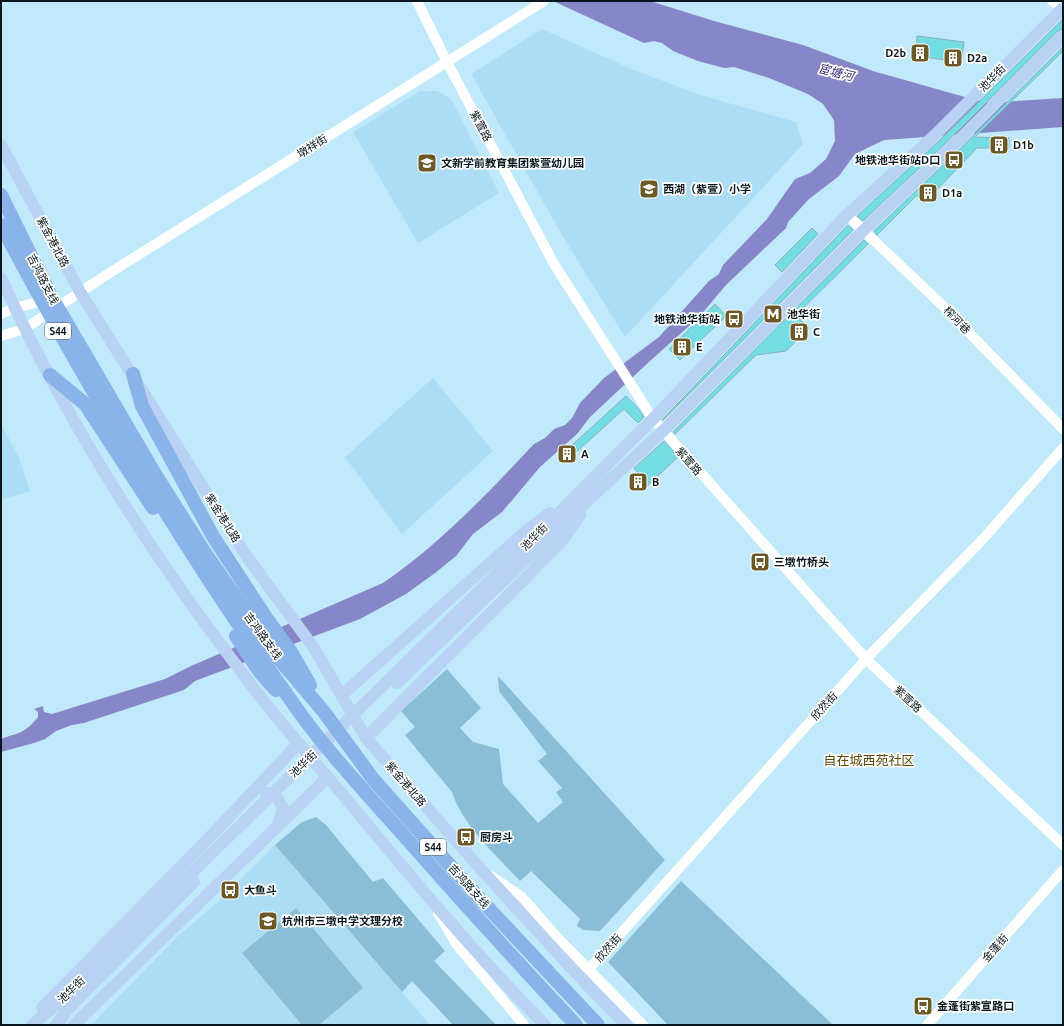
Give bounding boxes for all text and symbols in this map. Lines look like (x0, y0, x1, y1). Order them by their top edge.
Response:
building icon: D2b (909, 42, 931, 64)
place label: D2b (885, 47, 906, 59)
building icon: D2a (942, 47, 964, 69)
place label: D2a (967, 52, 987, 64)
water label: 宦塘河 (817, 61, 857, 83)
street label: 池华街 (976, 62, 1008, 94)
street label: 紫萱路 (468, 109, 494, 143)
street label: 墩祥街 (295, 132, 329, 160)
building icon: D1b (988, 134, 1010, 156)
place label: D1b (1013, 139, 1034, 151)
bus stop icon: 地铁池华街站D口 (943, 149, 965, 171)
school or university icon: 文新学前教育集团紫萱幼儿园 (416, 152, 438, 174)
place label: 地铁池华街站D口 (855, 154, 940, 166)
place label: 文新学前教育集团紫萱幼儿园 (441, 157, 584, 169)
school or university icon: 西湖（紫萱）小学 (638, 178, 660, 200)
building icon: D1a (917, 182, 939, 204)
place label: 西湖（紫萱）小学 (663, 183, 751, 195)
place label: D1a (942, 187, 962, 199)
street label: 紫金港北路 (35, 215, 71, 269)
street label: 吉鸿路支线 (25, 252, 61, 306)
metro station icon: 池华街 (762, 303, 784, 325)
street label: 榨河巷 (941, 304, 973, 336)
bus stop icon: 地铁池华街站 (723, 308, 745, 330)
place label: 池华街 (787, 308, 820, 320)
place label: 地铁池华街站 (654, 313, 720, 325)
building icon: C (788, 321, 810, 343)
road number: S44 (45, 323, 71, 339)
place label: C (813, 326, 820, 338)
building icon: E (671, 336, 693, 358)
place label: E (696, 341, 703, 353)
building icon: A (556, 443, 578, 465)
street label: 紫萱路 (674, 445, 704, 477)
place label: A (581, 448, 589, 460)
building icon: B (627, 471, 649, 493)
place label: B (652, 476, 659, 488)
street label: 紫金港北路 (203, 491, 243, 545)
street label: 池华街 (518, 521, 550, 553)
bus stop icon: 三墩竹桥头 (749, 551, 771, 573)
place label: 三墩竹桥头 (774, 556, 829, 568)
street label: 吉鸿路支线 (242, 610, 284, 662)
street label: 紫萱路 (892, 683, 924, 715)
street label: 欣然街 (809, 690, 839, 722)
street label: 池华街 (287, 748, 319, 780)
district label: 自在城西苑社区 (823, 753, 915, 767)
street label: 紫金港北路 (383, 759, 429, 809)
bus stop icon: 厨房斗 (455, 826, 477, 848)
place label: 厨房斗 (480, 831, 513, 843)
road number: S44 (420, 839, 446, 855)
street label: 吉鸿路支线 (446, 862, 492, 910)
bus stop icon: 大鱼斗 (219, 879, 241, 901)
place label: 大鱼斗 (244, 884, 277, 896)
school or university icon: 杭州市三墩中学文理分校 (257, 910, 279, 932)
place label: 杭州市三墩中学文理分校 (282, 915, 403, 927)
street label: 欣然街 (593, 932, 623, 964)
street label: 金蓬街 (980, 932, 1010, 964)
street label: 池华街 (55, 974, 87, 1006)
bus stop icon: 金蓬街紫宣路口 (912, 995, 934, 1017)
place label: 金蓬街紫宣路口 (937, 1000, 1014, 1012)

